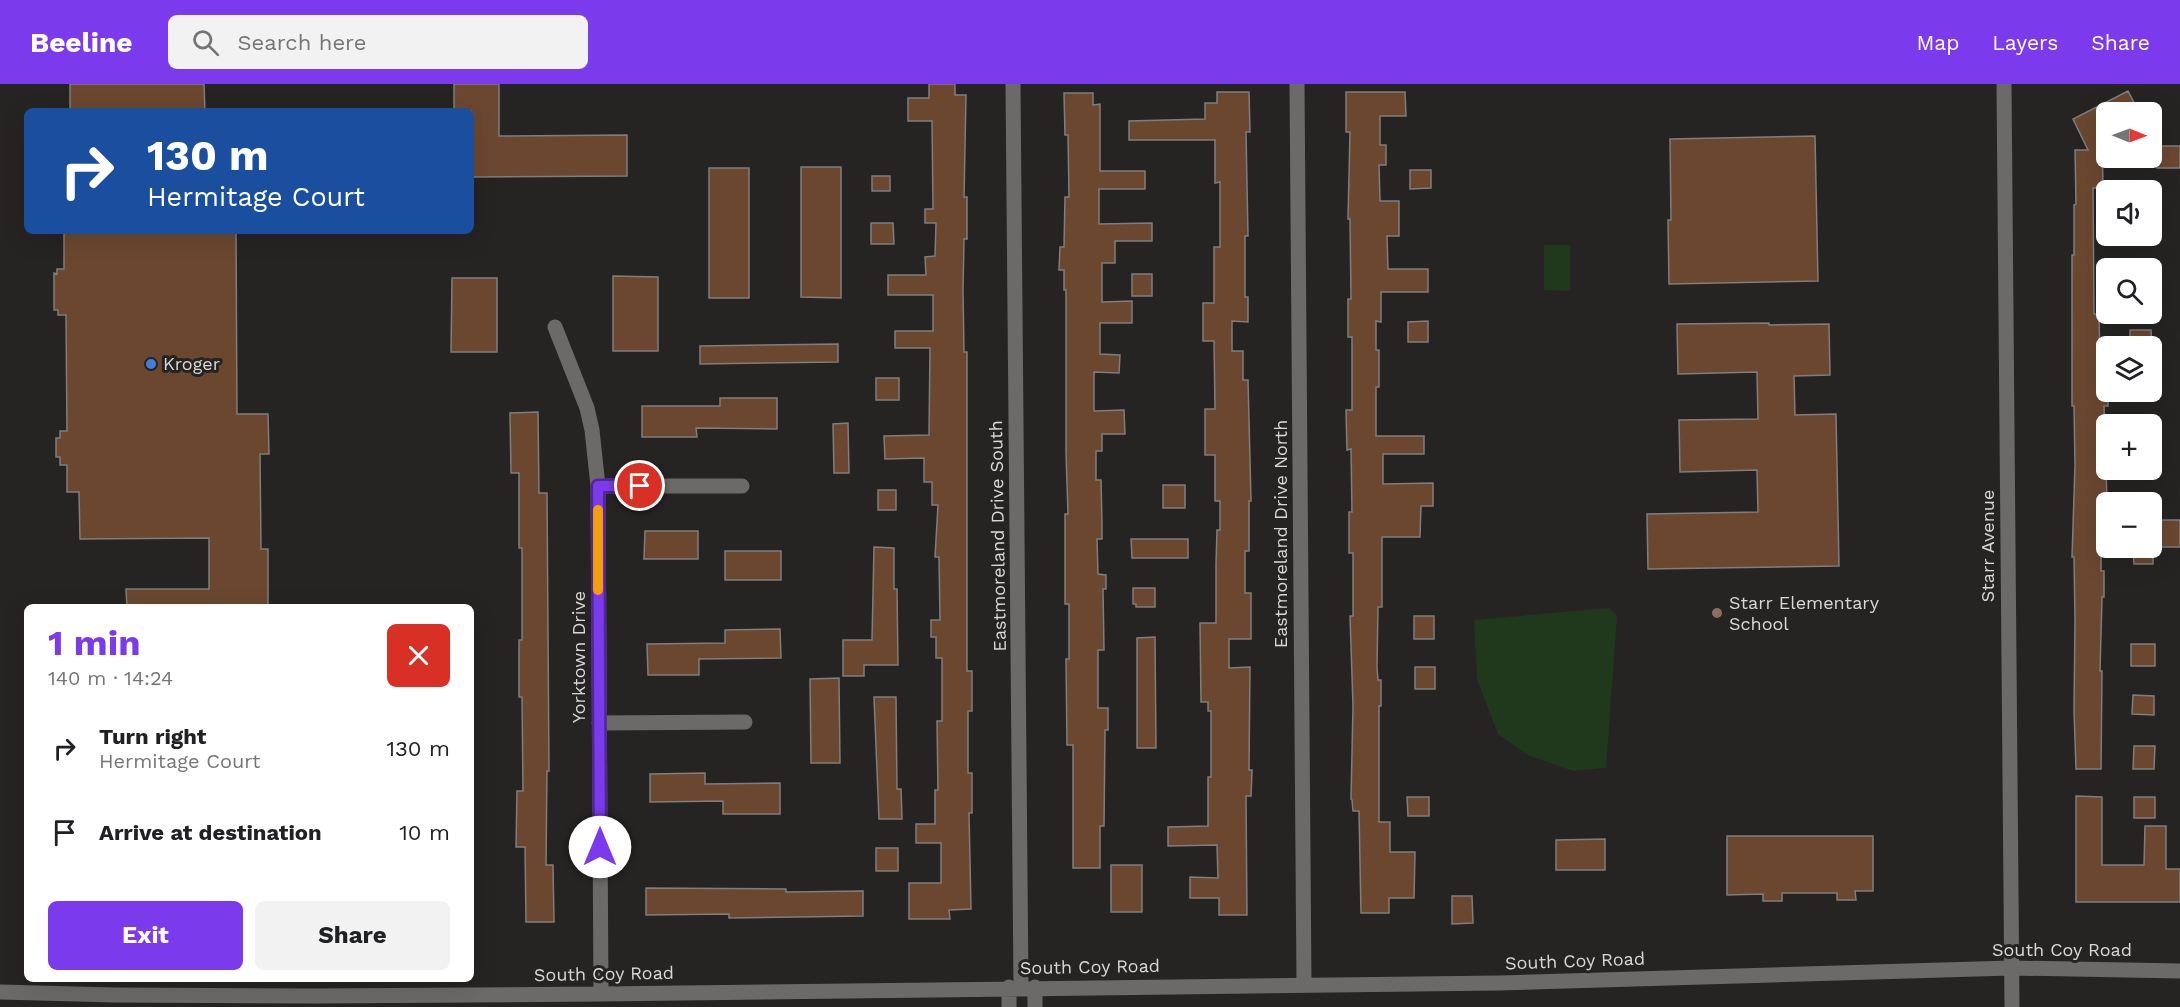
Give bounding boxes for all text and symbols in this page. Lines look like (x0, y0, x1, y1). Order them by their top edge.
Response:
search box (168, 15, 588, 69)
text: Beeline (30, 26, 132, 59)
icon: search (189, 26, 222, 59)
text: Search here (237, 30, 366, 55)
text: Map (1916, 30, 1959, 55)
text: Layers (1992, 30, 2058, 55)
text: Share (2091, 30, 2150, 55)
north arrow (2096, 102, 2162, 168)
map controls (2096, 102, 2162, 558)
text: 130 m (147, 131, 269, 180)
icon: right (48, 132, 126, 210)
button: sound (2096, 180, 2162, 246)
text: Hermitage Court (147, 181, 365, 213)
button: search (2096, 258, 2162, 324)
button: layers (2096, 336, 2162, 402)
place label: Kroger (163, 353, 220, 374)
marker: Kroger (144, 357, 158, 371)
button: + (2096, 414, 2162, 480)
street label: Eastmoreland Drive South (985, 420, 1010, 652)
street label: Eastmoreland Drive North (1270, 420, 1291, 648)
pin (614, 460, 665, 511)
icon: arrive (623, 469, 656, 502)
street label: Starr Avenue (1977, 490, 1998, 602)
button: − (2096, 492, 2162, 558)
street label: Yorktown Drive (568, 591, 589, 723)
place label: Starr Elementary School (1729, 592, 1880, 634)
marker: Starr Elementary School (1710, 606, 1724, 620)
text: 1 min (48, 622, 140, 664)
button: close (387, 624, 450, 687)
text: 140 m · 14:24 (48, 666, 173, 690)
text: Turn right (99, 724, 206, 749)
icon: right (48, 732, 81, 765)
text: 130 m (386, 736, 450, 761)
text: Hermitage Court (99, 749, 260, 773)
position arrow (568, 815, 632, 879)
icon: arrive (48, 816, 81, 849)
text: Arrive at destination (99, 820, 322, 845)
text: 10 m (399, 820, 450, 845)
button: Exit (48, 901, 243, 970)
button: Share (255, 901, 450, 970)
street label: South Coy Road (1992, 939, 2132, 960)
street label: South Coy Road (1505, 948, 1645, 973)
street label: South Coy Road (1020, 955, 1160, 978)
street label: South Coy Road (534, 962, 674, 985)

